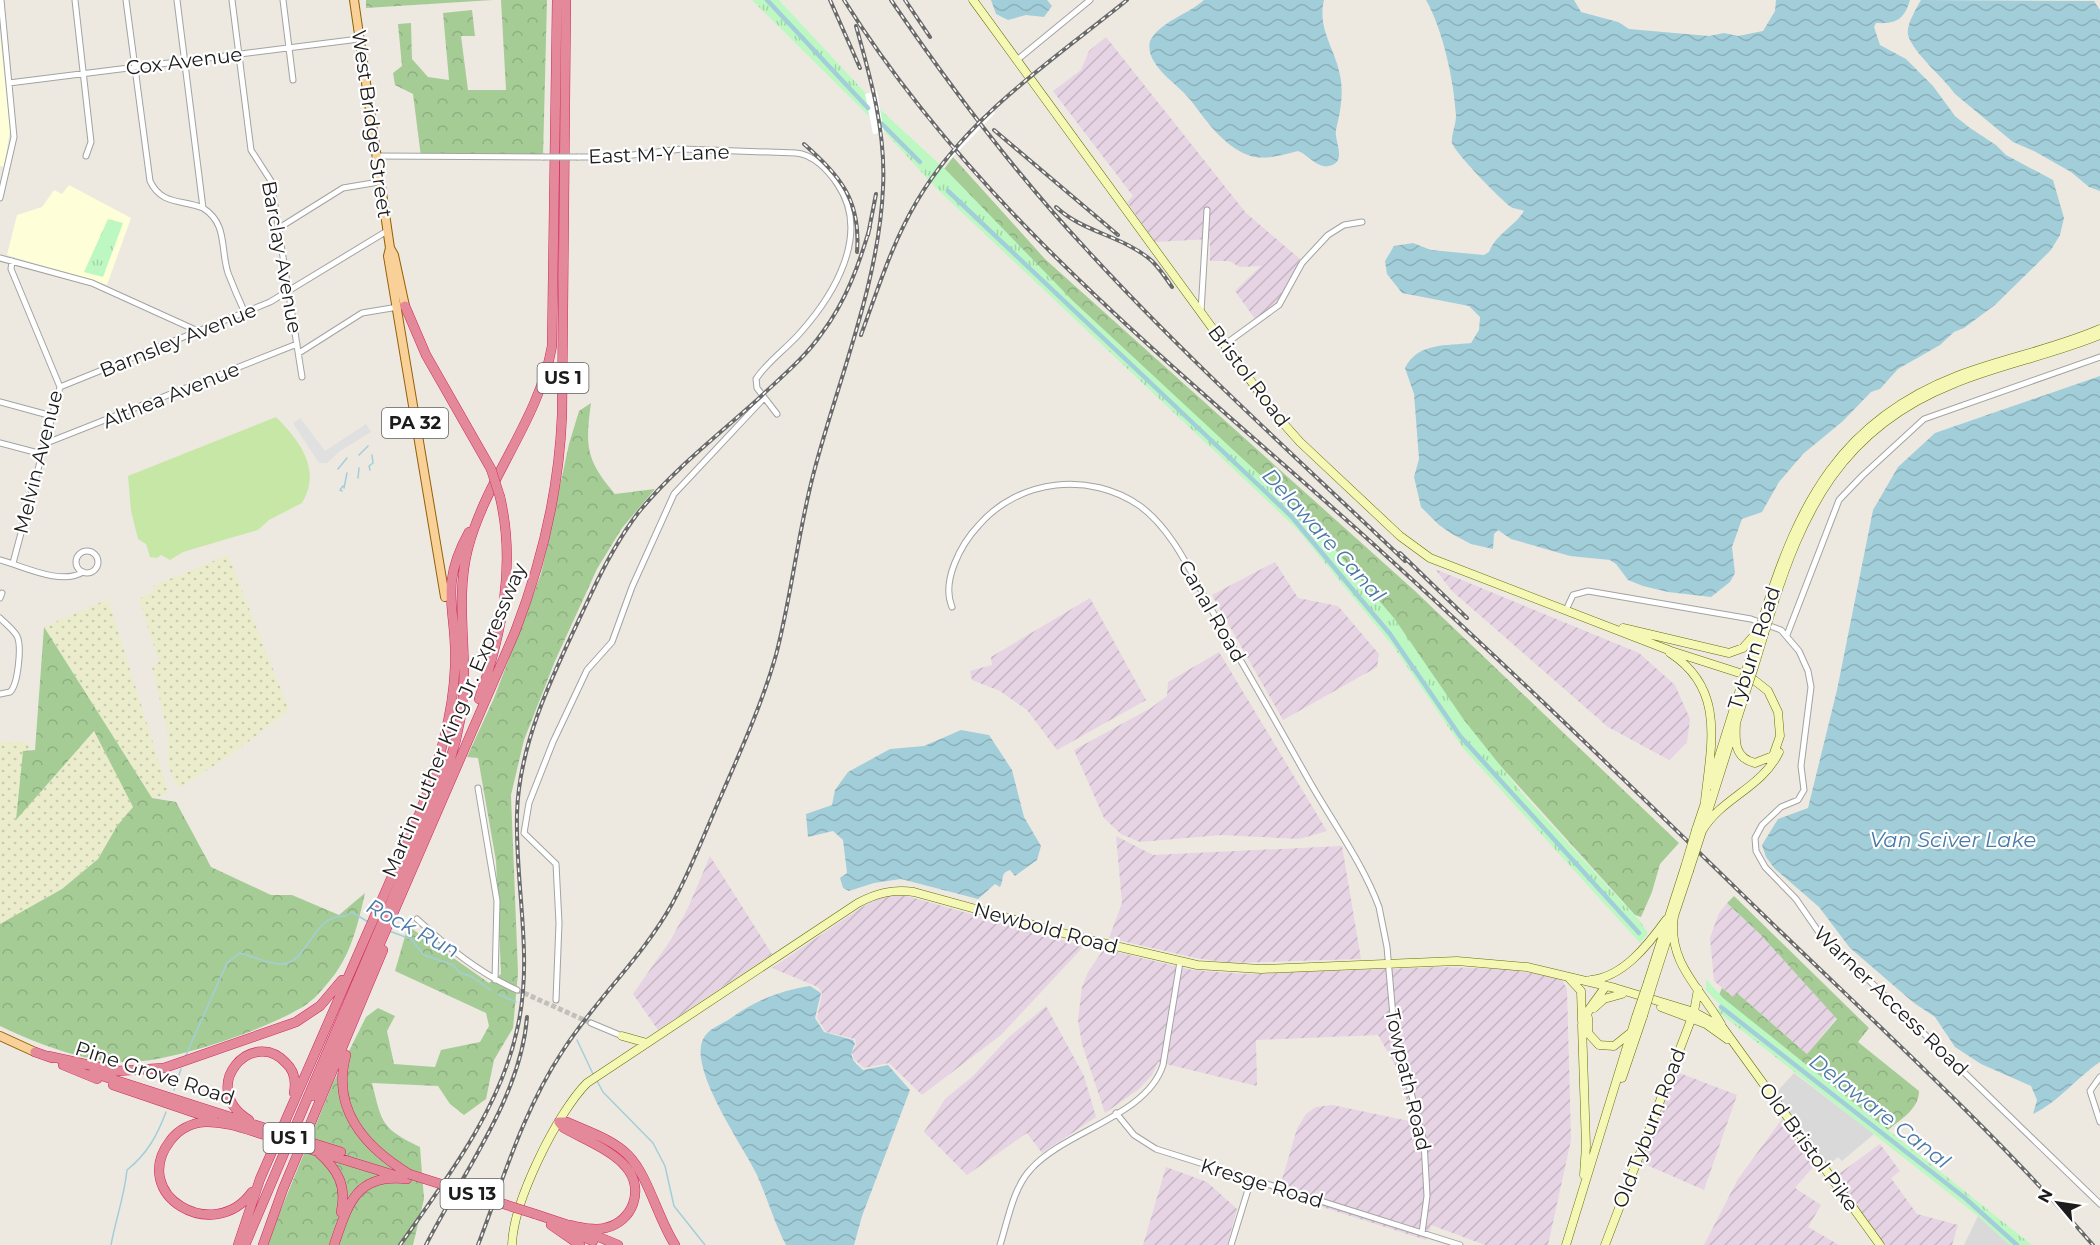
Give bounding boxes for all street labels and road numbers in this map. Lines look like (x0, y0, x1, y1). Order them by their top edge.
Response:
street label: West Bridge Street (347, 28, 397, 220)
street label: Cox Avenue (124, 42, 244, 80)
street label: East M-Y Lane (588, 140, 730, 168)
street label: Barclay Avenue (257, 179, 307, 335)
street label: Barnsley Avenue (96, 298, 260, 382)
street label: Bristol Road (1203, 320, 1295, 432)
street label: Althea Avenue (99, 357, 243, 433)
road number: US 1 (538, 363, 588, 393)
street label: Melvin Avenue (9, 388, 67, 536)
road number: PA 32 (382, 408, 448, 438)
street label: Canal Road (1173, 556, 1251, 666)
street label: Martin Luther King Jr. Expressway (377, 559, 531, 881)
street label: Tyburn Road (1723, 583, 1785, 713)
street label: Newbold Road (971, 897, 1121, 959)
street label: Warner Access Road (1809, 921, 1973, 1081)
street label: Towpath Road (1380, 1007, 1436, 1153)
street label: Pine Grove Road (72, 1036, 238, 1110)
street label: Old Tyburn Road (1607, 1045, 1691, 1211)
street label: Old Bristol Pike (1754, 1078, 1864, 1216)
road number: US 1 (264, 1123, 314, 1153)
street label: Kresge Road (1198, 1153, 1326, 1213)
road number: US 13 (440, 1179, 504, 1209)

